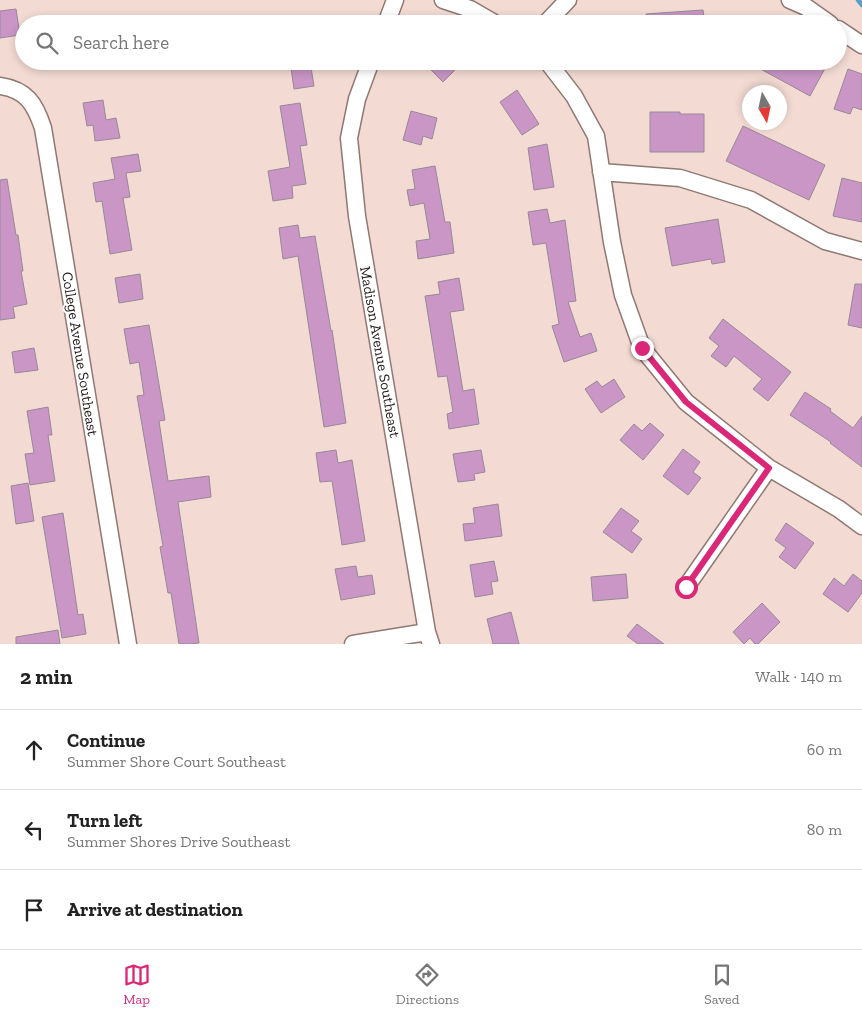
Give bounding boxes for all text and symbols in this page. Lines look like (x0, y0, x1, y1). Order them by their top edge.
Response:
search box (15, 15, 847, 70)
icon: search (33, 29, 61, 57)
text: Search here (73, 31, 169, 54)
north arrow (742, 85, 787, 130)
street label: Madison Avenue Southeast (356, 265, 404, 440)
street label: College Avenue Southeast (58, 271, 102, 438)
route end (631, 337, 654, 360)
route start (675, 576, 698, 599)
text: 2 min (20, 664, 72, 689)
text: Walk · 140 m (755, 667, 842, 686)
text: Continue (67, 729, 145, 752)
icon: ahead (20, 736, 48, 764)
text: 60 m (807, 740, 842, 759)
text: Summer Shore Court Southeast (67, 752, 286, 771)
text: Turn left (67, 809, 142, 832)
icon: left (20, 816, 48, 844)
text: 80 m (807, 820, 842, 839)
text: Summer Shores Drive Southeast (67, 832, 290, 851)
icon: arrive (20, 896, 48, 924)
text: Arrive at destination (67, 898, 243, 921)
tab: Map (123, 961, 151, 1008)
tab: Directions (396, 961, 459, 1008)
tab: Saved (704, 961, 739, 1008)

